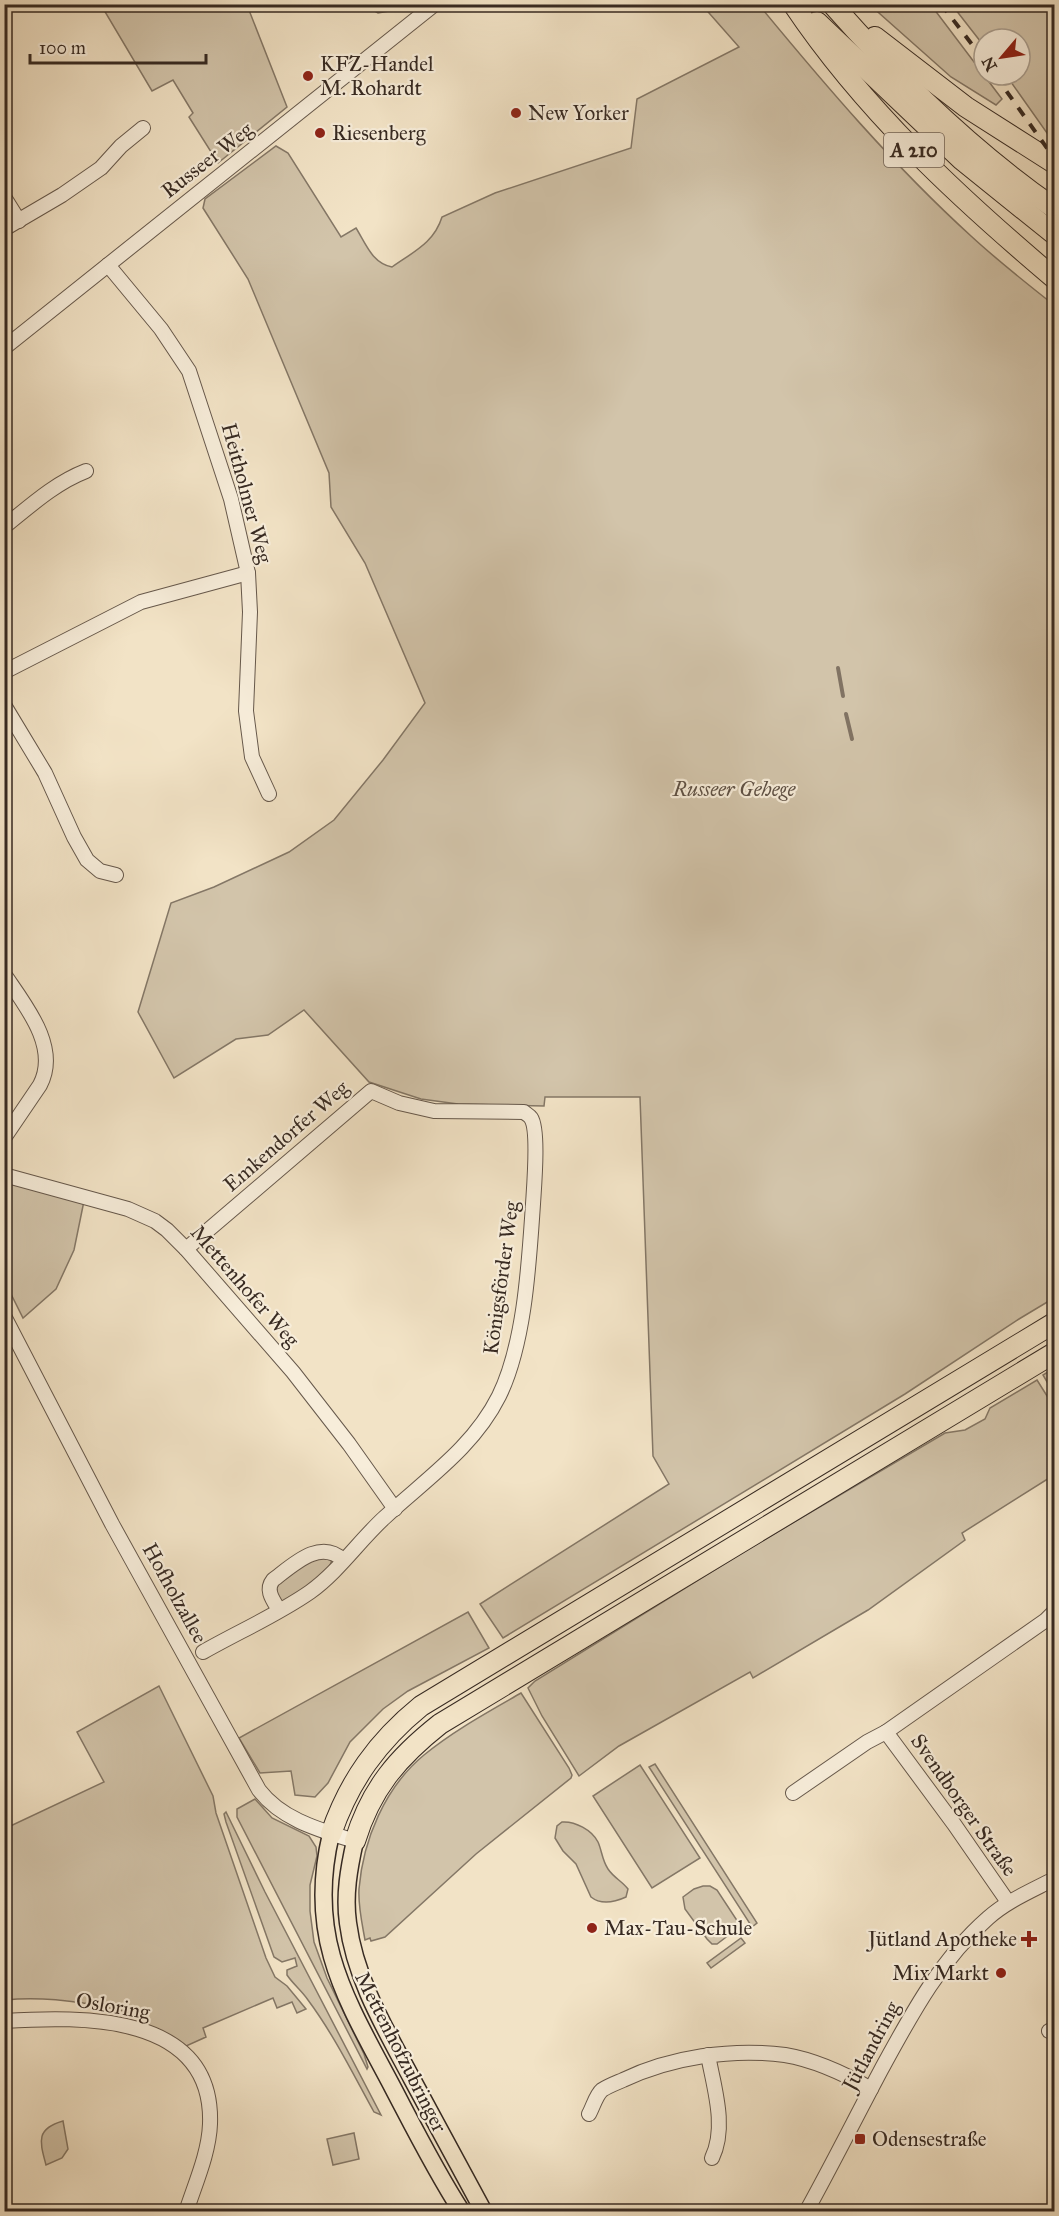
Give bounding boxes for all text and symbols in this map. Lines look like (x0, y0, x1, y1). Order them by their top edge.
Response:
scale bar (30, 27, 206, 65)
north arrow (972, 27, 1032, 87)
text: 100 m (39, 37, 86, 59)
place label: KFZ-Handel M. Rohardt (320, 51, 434, 101)
text: N (978, 53, 1001, 75)
marker: KFZ-Handel M. Rohardt (301, 69, 315, 83)
place label: New Yorker (528, 100, 629, 126)
marker: New Yorker (509, 106, 523, 120)
street label: Russeer Weg (156, 116, 258, 204)
place label: Riesenberg (332, 120, 426, 146)
marker: Riesenberg (313, 126, 327, 140)
road number: A 210 (884, 133, 944, 167)
street label: Heitholmer Weg (216, 420, 278, 566)
park label: Russeer Gehege (672, 776, 796, 802)
street label: Emkendorfer Weg (218, 1075, 354, 1197)
street label: Königsförder Weg (477, 1199, 525, 1356)
street label: Mettenhofer Weg (185, 1220, 305, 1352)
street label: Hofholzallee (137, 1538, 213, 1648)
street label: Svendborger Straße (905, 1729, 1023, 1881)
place label: Max-Tau-Schule (604, 1915, 753, 1941)
marker: Max-Tau-Schule (585, 1921, 599, 1935)
place label: Jütland Apotheke (866, 1926, 1017, 1952)
marker: Jütland Apotheke (1022, 1932, 1036, 1946)
place label: Mix Markt (892, 1960, 990, 1986)
marker: Mix Markt (994, 1966, 1008, 1980)
street label: Mettenhofzubringer (349, 1967, 453, 2137)
street label: Osloring (74, 1987, 152, 2025)
street label: Jütlandring (836, 1996, 906, 2097)
place label: Odensestraße (872, 2126, 987, 2152)
marker: Odensestraße (853, 2132, 867, 2146)

